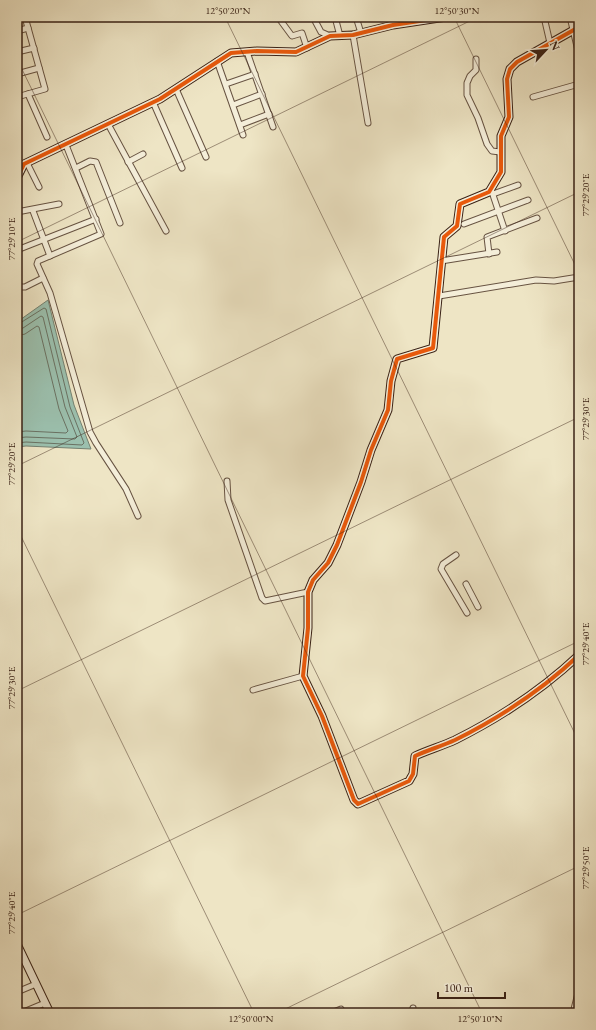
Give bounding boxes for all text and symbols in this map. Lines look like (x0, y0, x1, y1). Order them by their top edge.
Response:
text: 12°50'20"N (206, 4, 251, 17)
text: 12°50'30"N (435, 4, 480, 17)
north arrow (526, 30, 566, 70)
text: N (547, 39, 563, 53)
text: 77°29'20"E (579, 173, 592, 216)
text: 77°29'10"E (5, 217, 18, 260)
text: 77°29'30"E (579, 397, 592, 440)
text: 77°29'20"E (5, 442, 18, 485)
text: 77°29'40"E (579, 622, 592, 665)
text: 77°29'30"E (5, 666, 18, 709)
text: 77°29'50"E (579, 846, 592, 889)
text: 77°29'40"E (5, 891, 18, 934)
scale bar (438, 974, 505, 1000)
text: 100 m (444, 980, 474, 996)
text: 12°50'00"N (229, 1012, 274, 1025)
text: 12°50'10"N (458, 1012, 503, 1025)

